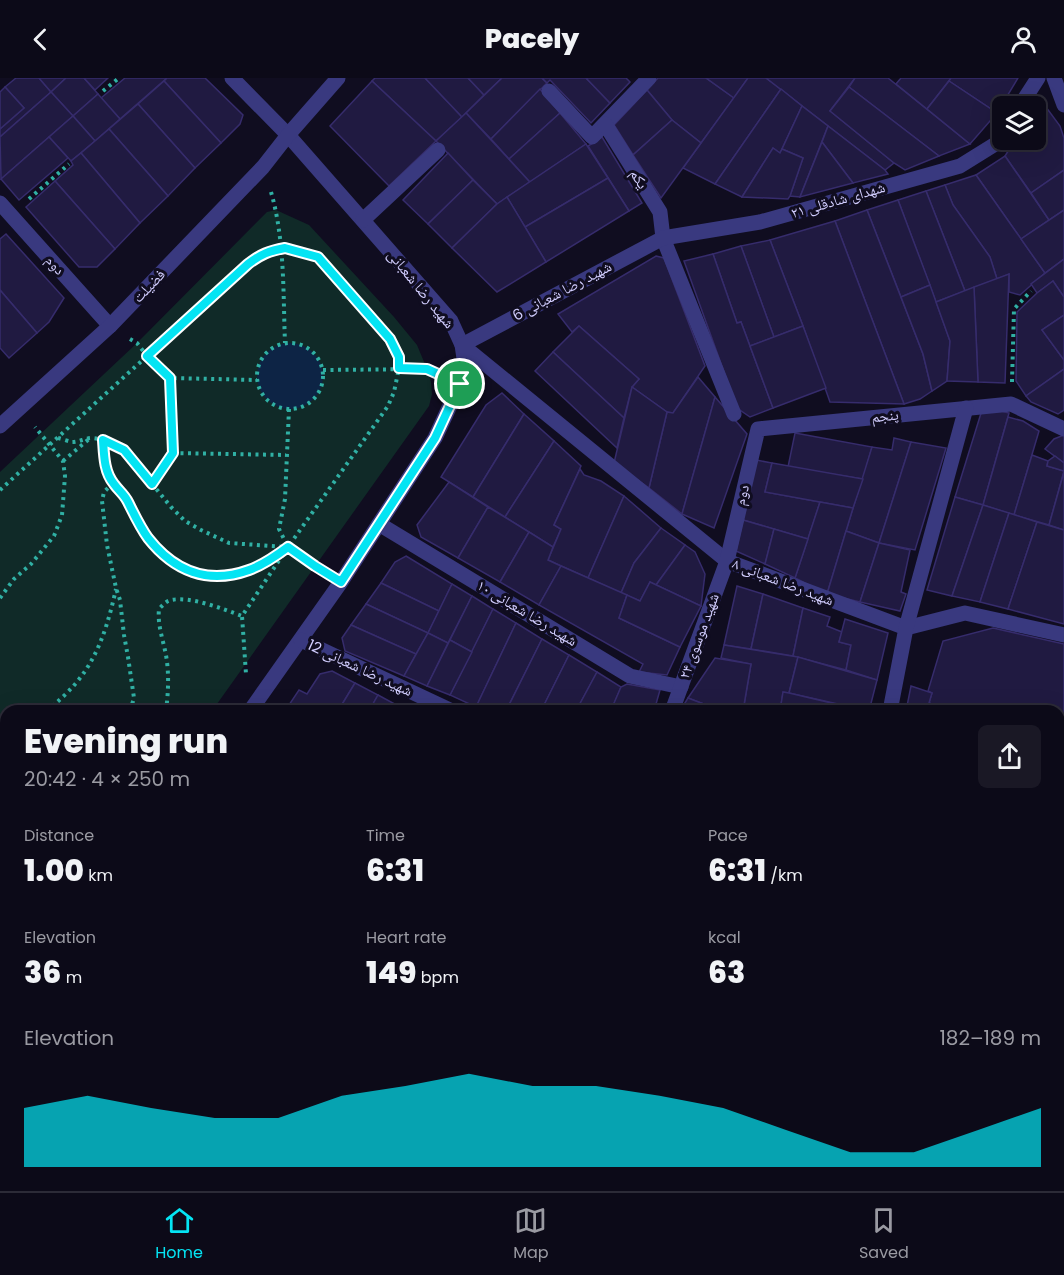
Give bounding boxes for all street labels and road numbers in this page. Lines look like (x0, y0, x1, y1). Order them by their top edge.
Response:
street label: یکم (625, 165, 654, 193)
street label: شهدای شادقلی ۲۱ (788, 176, 888, 223)
street label: شهید رضا شعبانی (383, 245, 460, 333)
street label: دوم (41, 250, 70, 279)
street label: شهید رضا شعبانی 6 (508, 255, 615, 326)
street label: فضیلت (127, 264, 170, 307)
street label: پنجم (870, 404, 900, 427)
street label: دوم (729, 483, 754, 507)
street label: شهید رضا شعبانی ۸ (730, 553, 837, 611)
street label: شهید رضا شعبانی ۱۰ (473, 574, 581, 651)
street label: شهید موسوی ۲۴ (673, 590, 724, 682)
street label: شهید رضا شعبانی 12 (304, 634, 416, 701)

